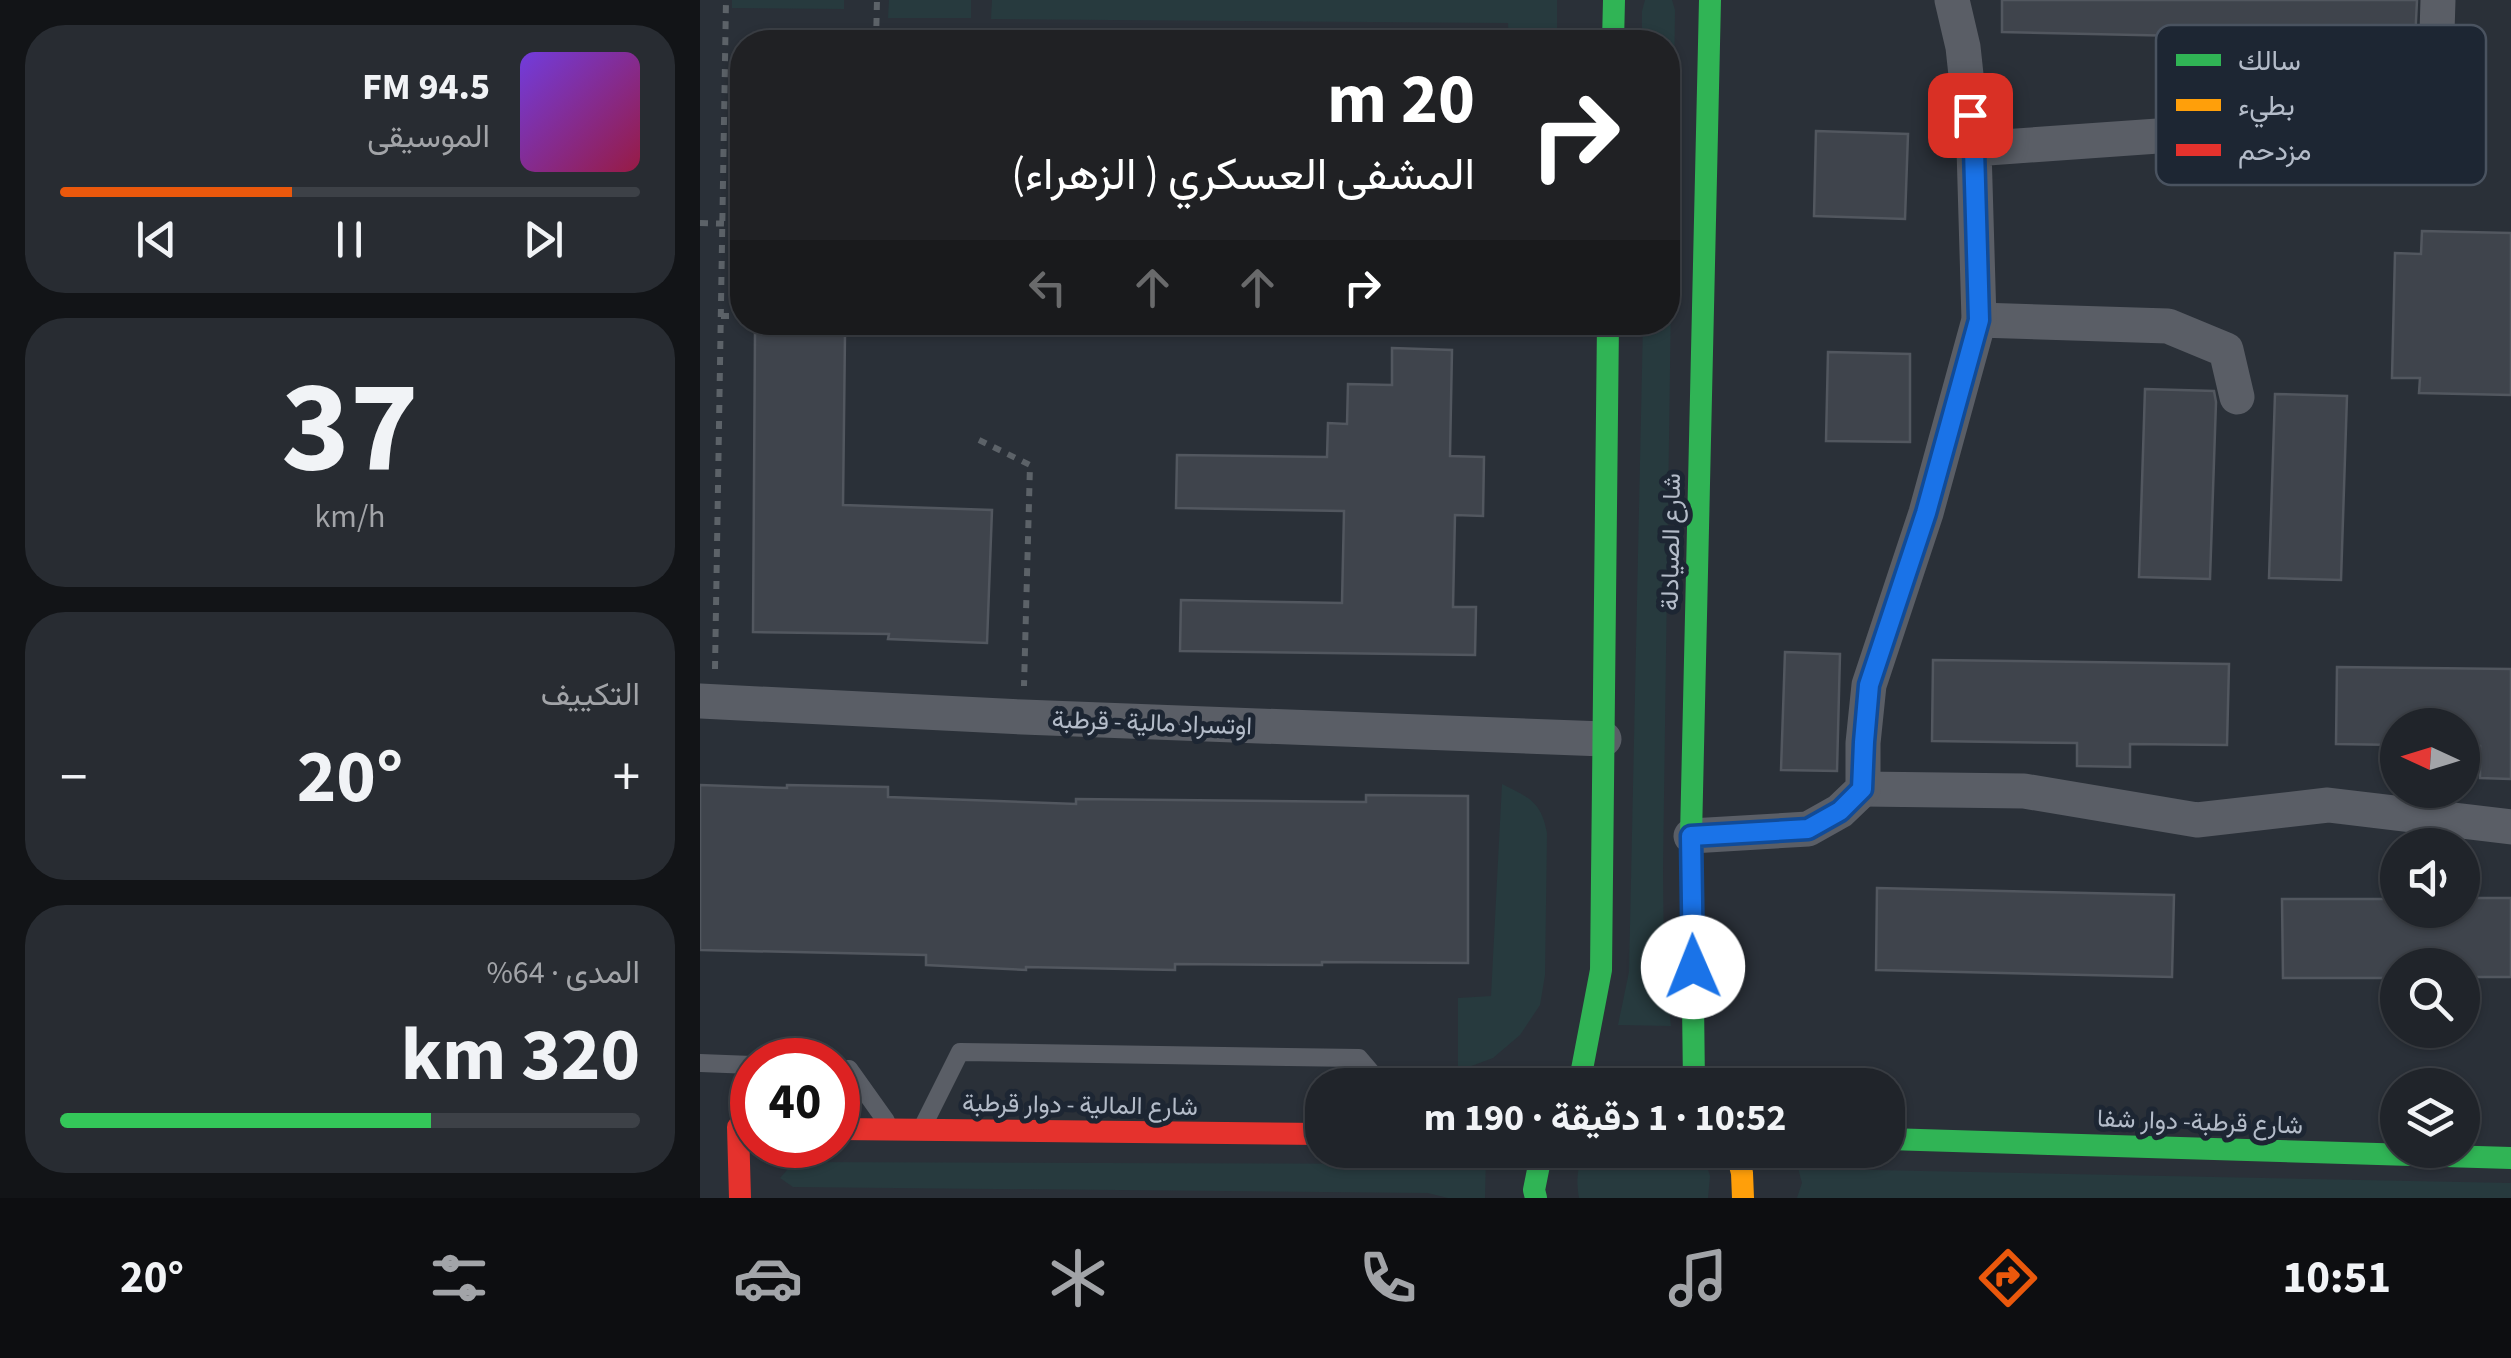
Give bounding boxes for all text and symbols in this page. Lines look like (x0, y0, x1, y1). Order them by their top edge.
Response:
legend (2156, 25, 2486, 185)
text: سالك (2238, 41, 2301, 81)
text: 20 m (1327, 50, 1475, 150)
text: 94.5 FM (362, 60, 490, 114)
icon: right (1510, 70, 1640, 200)
pin (1928, 73, 2013, 158)
text: بطيء (2238, 86, 2295, 128)
icon: arrive (1943, 88, 1998, 143)
text: الموسيقى (367, 114, 490, 160)
text: مزدحم (2238, 131, 2311, 171)
text: المشفى العسكري ( الزهراء) (1011, 143, 1475, 207)
icon: previous (129, 212, 184, 267)
icon: pause (322, 212, 377, 267)
icon: next (516, 212, 571, 267)
icon: left (1020, 260, 1075, 315)
icon: ahead (1125, 260, 1180, 315)
icon: ahead (1230, 260, 1285, 315)
icon: right (1335, 260, 1390, 315)
text: 37 (281, 336, 419, 521)
street label: شارع الصيادلة (1652, 473, 1690, 611)
text: km/h (315, 494, 386, 540)
text: التكييف (541, 672, 640, 718)
street label: اوتسراد مالية - قرطبة (1051, 702, 1253, 744)
north arrow (2380, 708, 2480, 808)
map controls (2380, 708, 2480, 1168)
text: 20° (297, 724, 403, 831)
text: − (60, 739, 87, 817)
text: + (613, 739, 640, 817)
button: sound (2380, 828, 2480, 928)
position arrow (1641, 915, 1745, 1019)
button: search (2380, 948, 2480, 1048)
text: المدى · 64% (486, 950, 640, 996)
text: 320 km (401, 1002, 640, 1109)
speed limit sign: 40 (730, 1038, 860, 1168)
button: layers (2380, 1068, 2480, 1168)
street label: شارع المالية - دوار قرطبة (962, 1085, 1198, 1125)
text: 10:52 · 1 دقيقة · 190 m (1424, 1091, 1786, 1145)
street label: شارع قرطبة- دوار شفا (2096, 1100, 2304, 1144)
icon: filters (424, 1243, 494, 1313)
icon: car (733, 1243, 803, 1313)
icon: climate (1043, 1243, 1113, 1313)
icon: phone (1353, 1243, 1423, 1313)
icon: music (1663, 1243, 1733, 1313)
icon: directions (1973, 1243, 2043, 1313)
text: 20° (120, 1246, 184, 1310)
text: 10:51 (2283, 1246, 2391, 1310)

